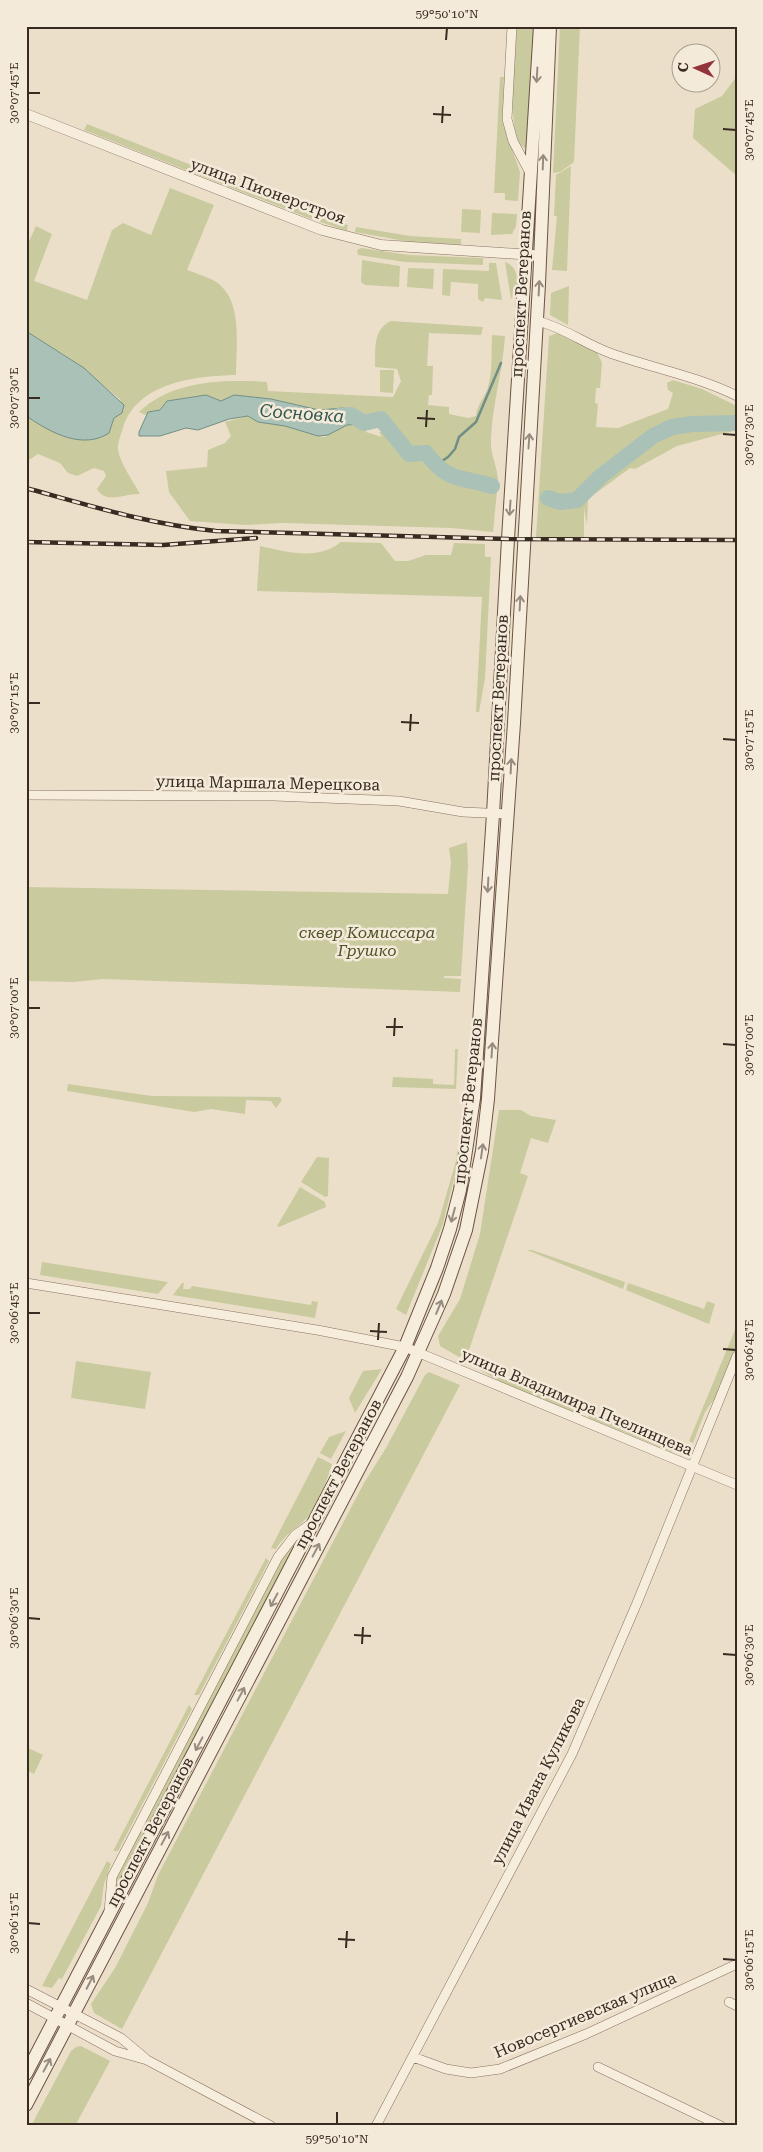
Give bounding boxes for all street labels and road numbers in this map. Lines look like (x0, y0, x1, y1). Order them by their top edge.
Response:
street label: улица Пионерстроя (188, 154, 348, 228)
street label: проспект Ветеранов (507, 210, 535, 378)
street label: проспект Ветеранов (484, 614, 512, 782)
street label: улица Маршала Мерецкова (156, 772, 381, 794)
street label: проспект Ветеранов (450, 1017, 486, 1185)
street label: улица Владимира Пчелинцева (458, 1344, 696, 1460)
street label: проспект Ветеранов (290, 1396, 386, 1552)
street label: улица Ивана Куликова (487, 1694, 589, 1868)
street label: проспект Ветеранов (102, 1754, 198, 1910)
street label: Новосергиевская улица (491, 1968, 679, 2062)

